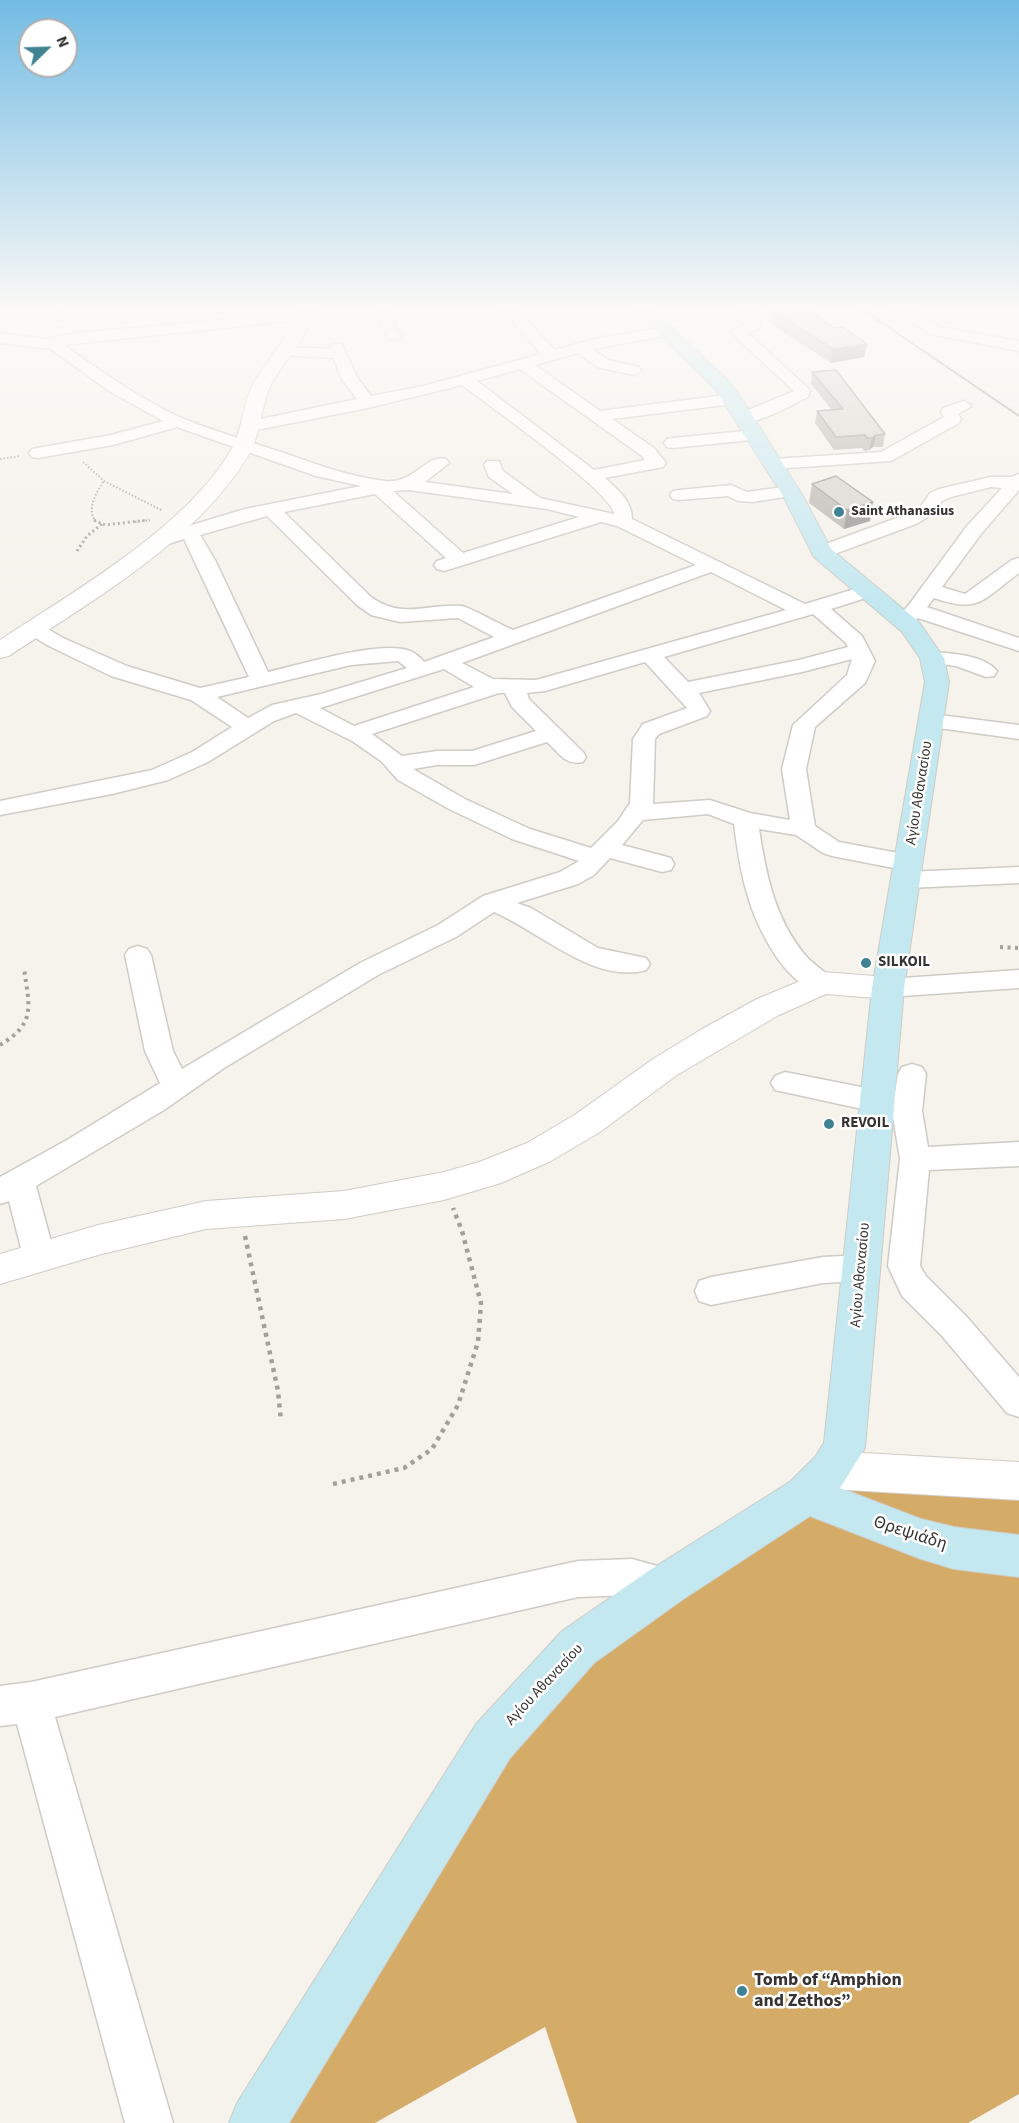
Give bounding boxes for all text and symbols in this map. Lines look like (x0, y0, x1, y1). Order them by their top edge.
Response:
north arrow (18, 18, 78, 78)
text: N (51, 33, 75, 51)
place label: Saint Athanasius (851, 504, 954, 520)
marker: Saint Athanasius (832, 505, 846, 519)
street label: Αγίου Αθανασίου (903, 740, 937, 846)
place label: SILKOIL (878, 954, 930, 972)
marker: SILKOIL (859, 956, 873, 970)
place label: REVOIL (841, 1115, 889, 1133)
marker: REVOIL (822, 1117, 836, 1131)
street label: Αγίου Αθανασίου (847, 1222, 875, 1328)
street label: Θρεψιάδη (870, 1512, 950, 1556)
street label: Αγίου Αθανασίου (503, 1640, 587, 1730)
place label: Tomb of “Amphion and Zethos” (754, 1970, 902, 2012)
marker: Tomb of “Amphion and Zethos” (735, 1984, 749, 1998)

